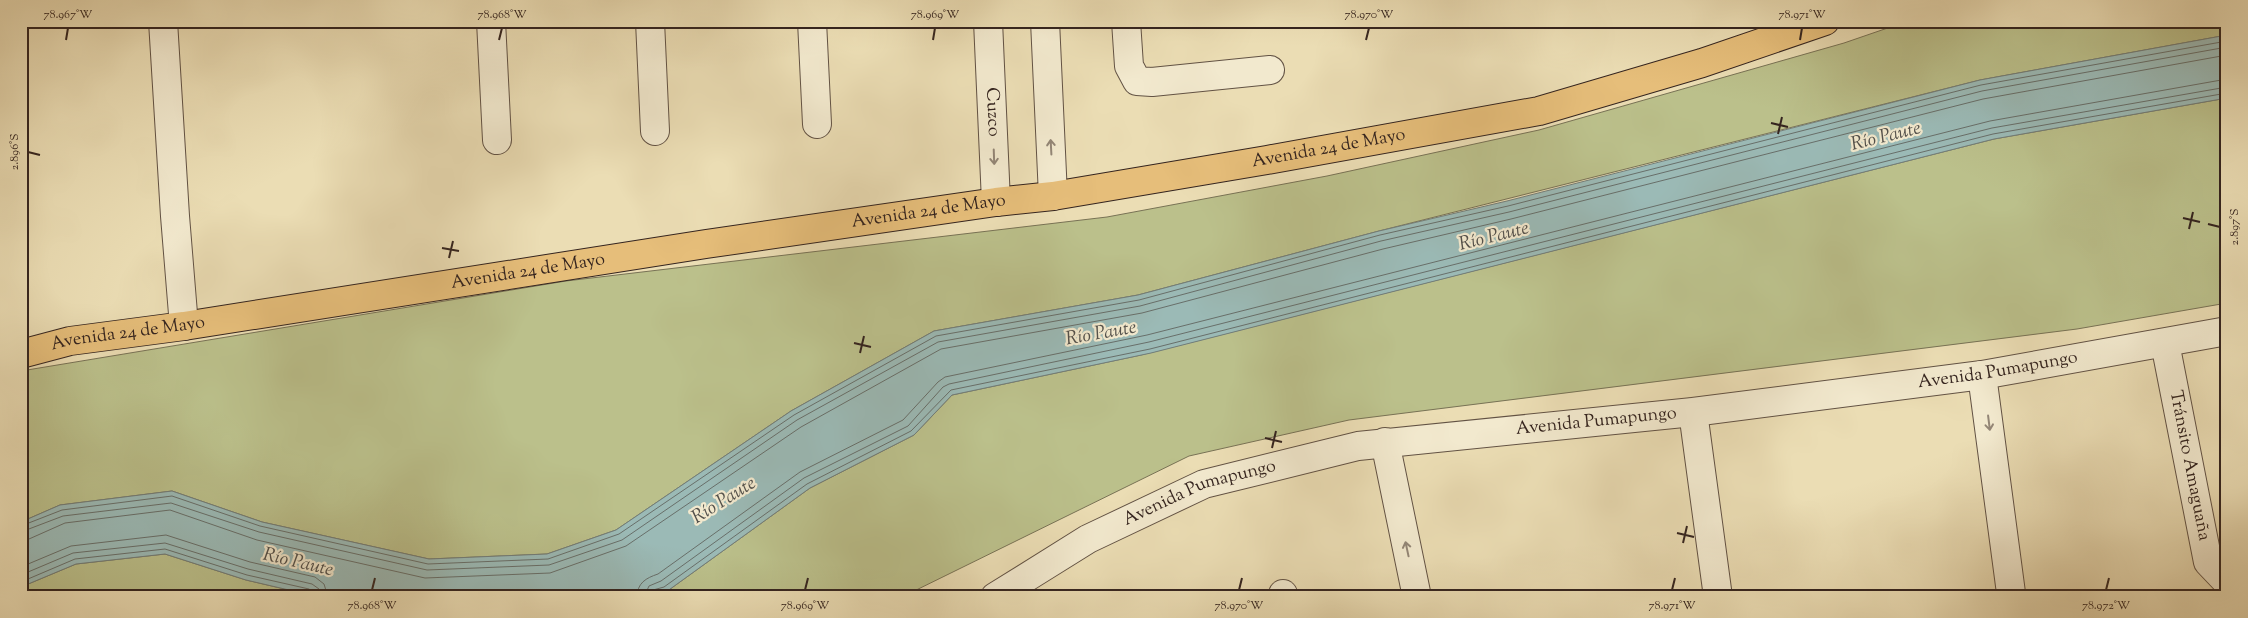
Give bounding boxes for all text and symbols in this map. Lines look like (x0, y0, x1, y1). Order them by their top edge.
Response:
text: 78.967°W (44, 6, 93, 24)
text: 78.968°W (478, 6, 527, 24)
text: 78.969°W (911, 6, 960, 24)
text: 78.970°W (1345, 6, 1394, 24)
text: 78.971°W (1778, 6, 1826, 24)
street label: Cuzco (978, 87, 1006, 137)
water label: Río Paute (1848, 115, 1924, 159)
street label: Avenida 24 de Mayo (1250, 122, 1408, 175)
text: 2.896°S (6, 134, 24, 170)
one-way arrow (1047, 139, 1056, 155)
one-way arrow (989, 149, 998, 165)
street label: Avenida 24 de Mayo (850, 188, 1007, 236)
text: 2.897°S (2226, 209, 2244, 245)
water label: Río Paute (1456, 215, 1532, 259)
street label: Avenida 24 de Mayo (449, 247, 607, 297)
street label: Avenida 24 de Mayo (48, 310, 207, 359)
water label: Río Paute (1064, 314, 1139, 353)
street label: Avenida Pumapungo (1916, 345, 2080, 396)
street label: Tránsito Amaguaña (2162, 388, 2217, 543)
street label: Avenida Pumapungo (1514, 401, 1678, 443)
one-way arrow (1984, 415, 1994, 431)
street label: Avenida Pumapungo (1119, 454, 1279, 533)
water label: Río Paute (687, 470, 762, 531)
one-way arrow (1402, 541, 1411, 557)
water label: Río Paute (260, 542, 336, 584)
text: 78.968°W (348, 597, 397, 615)
text: 78.969°W (781, 597, 830, 615)
text: 78.970°W (1215, 597, 1264, 615)
text: 78.971°W (1648, 597, 1696, 615)
text: 78.972°W (2082, 597, 2131, 615)

